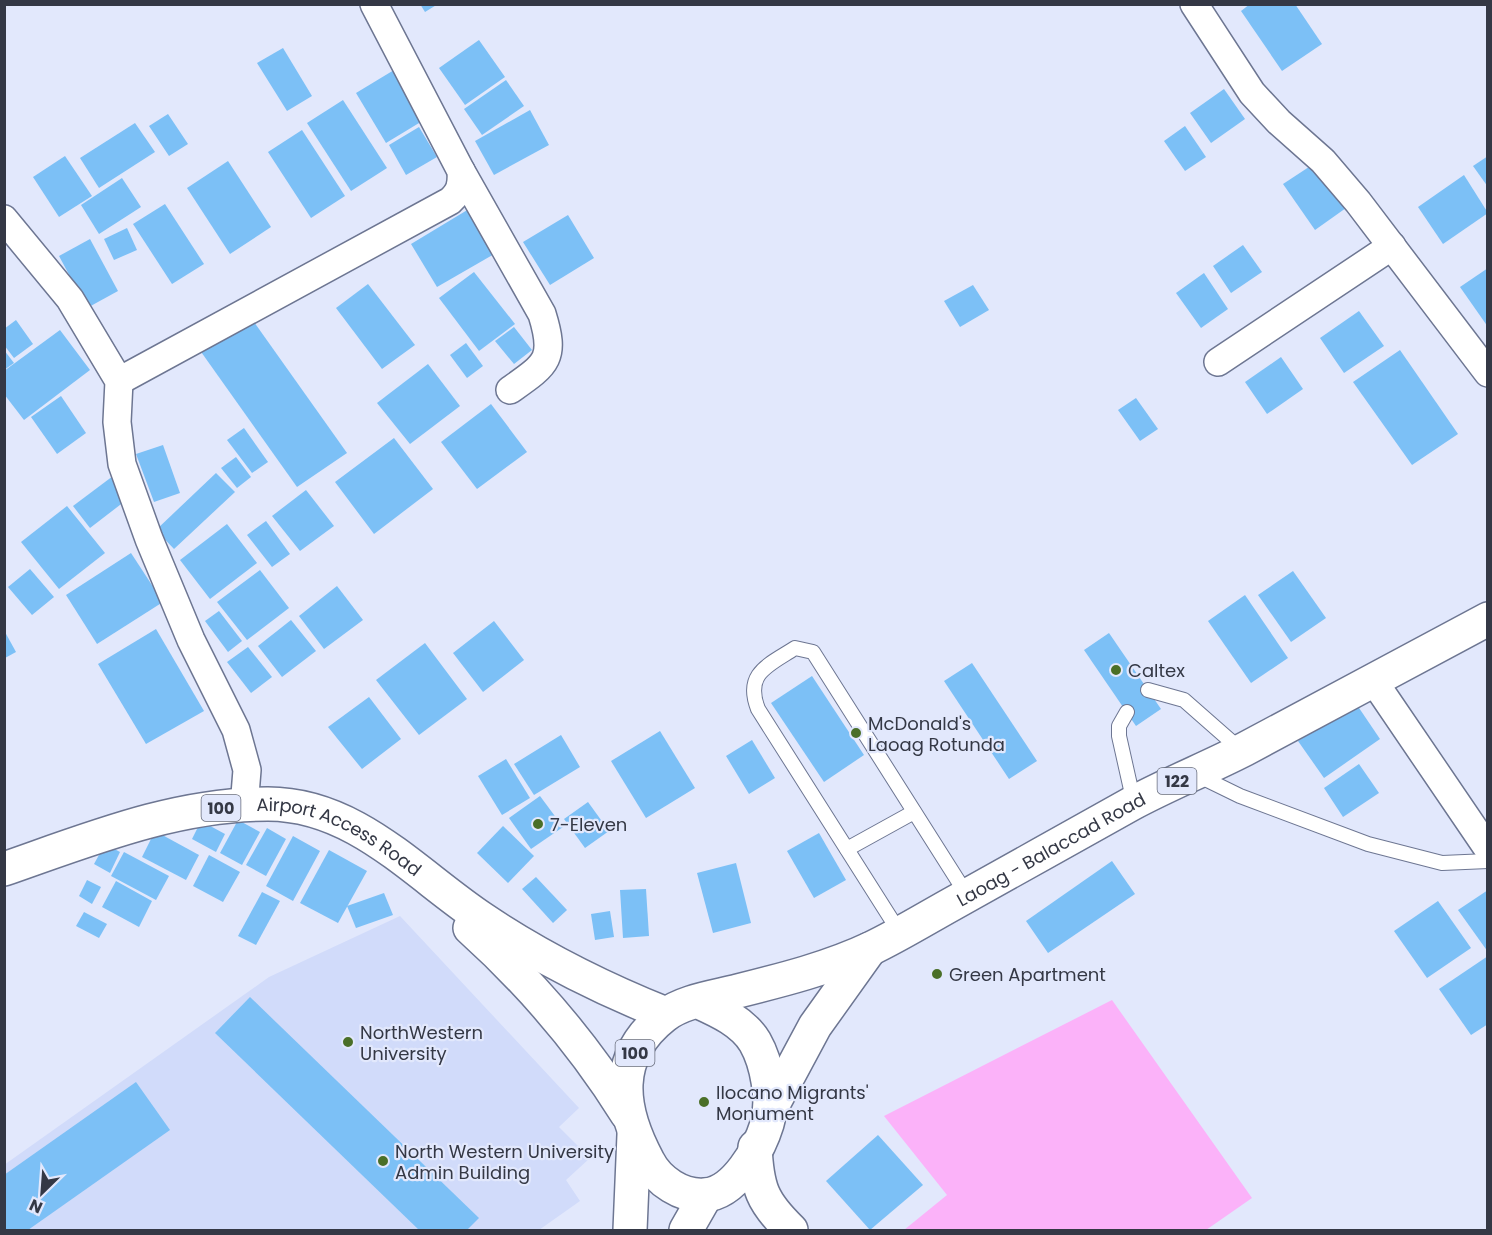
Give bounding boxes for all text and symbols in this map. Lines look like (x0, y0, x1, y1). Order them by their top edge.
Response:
place label: Caltex (1128, 658, 1185, 683)
marker: Caltex (1109, 663, 1123, 677)
place label: McDonald's Laoag Rotunda (868, 711, 1005, 757)
marker: McDonald's Laoag Rotunda (849, 726, 863, 740)
road number: 122 (1158, 768, 1196, 794)
street label: Laoag - Balaccad Road (952, 786, 1150, 912)
street label: Airport Access Road (256, 791, 427, 881)
road number: 100 (202, 795, 240, 821)
place label: 7-Eleven (550, 812, 627, 837)
marker: 7-Eleven (531, 817, 545, 831)
place label: Green Apartment (949, 962, 1106, 987)
marker: Green Apartment (930, 967, 944, 981)
place label: NorthWestern University (360, 1020, 483, 1066)
marker: NorthWestern University (341, 1035, 355, 1049)
road number: 100 (616, 1040, 654, 1066)
place label: Ilocano Migrants' Monument (716, 1080, 869, 1126)
marker: Ilocano Migrants' Monument (697, 1095, 711, 1109)
place label: North Western University Admin Building (395, 1139, 614, 1185)
marker: North Western University Admin Building (376, 1154, 390, 1168)
north arrow (12, 1163, 72, 1223)
text: N (26, 1193, 46, 1219)

